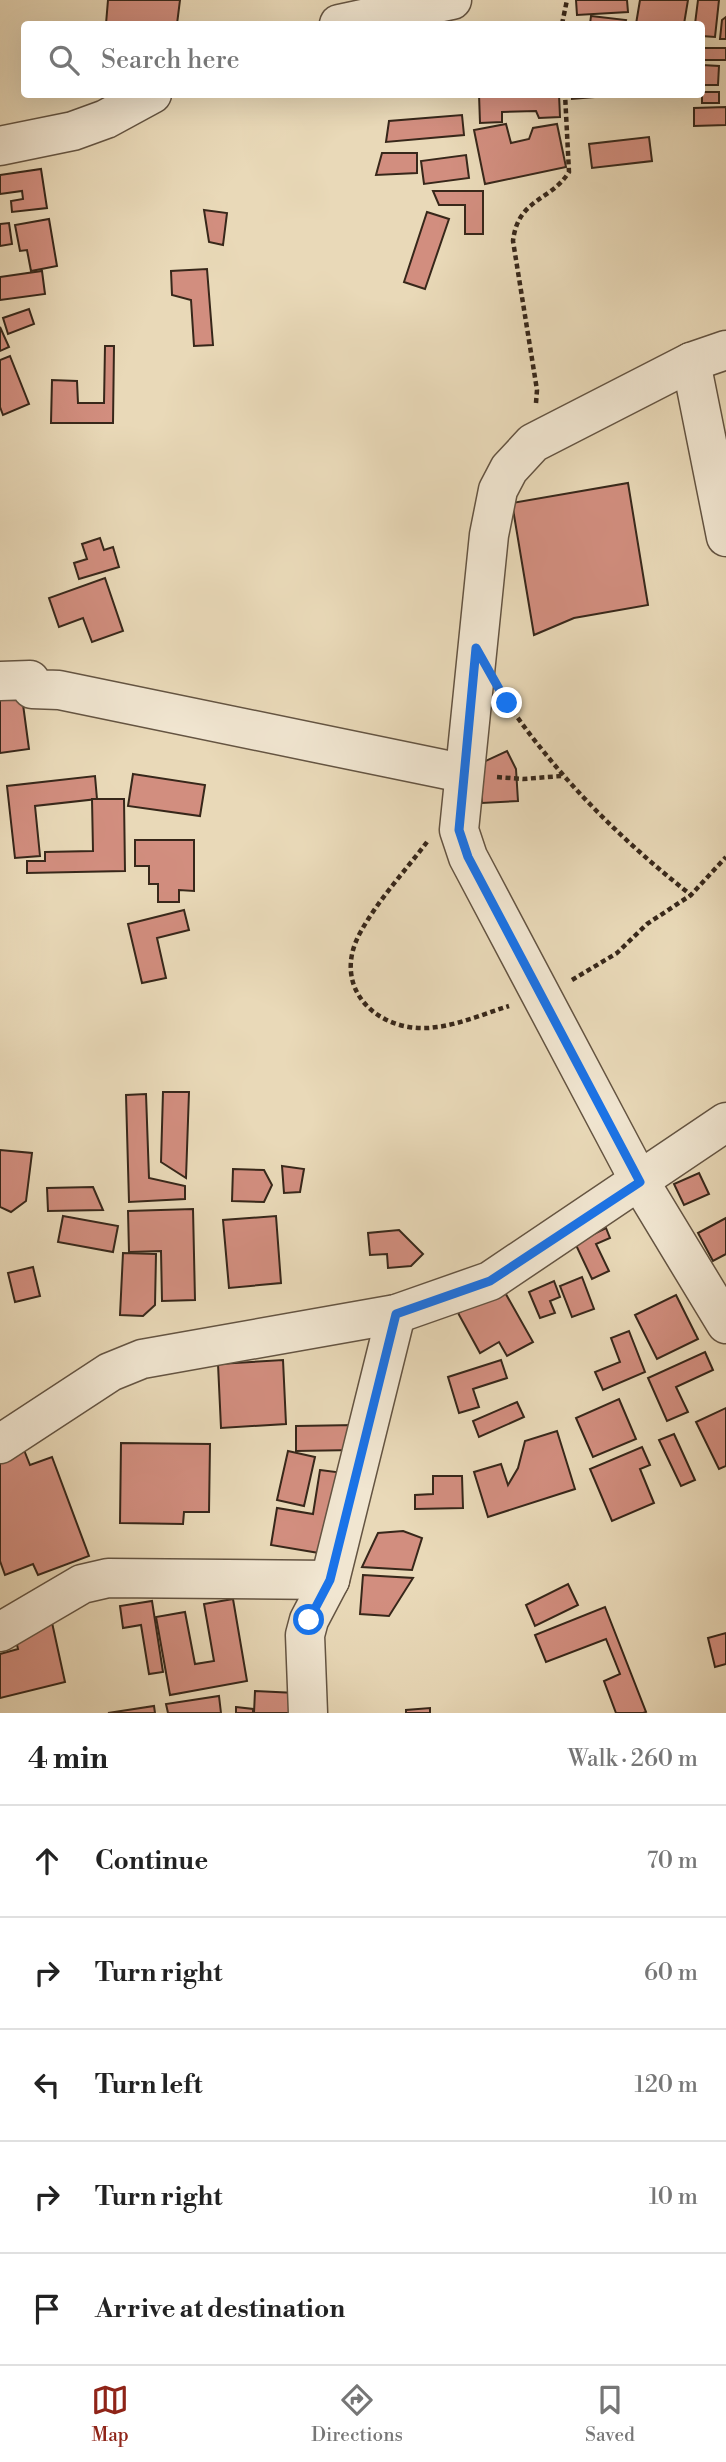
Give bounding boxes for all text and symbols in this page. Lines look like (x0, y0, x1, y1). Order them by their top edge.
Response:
search box (21, 21, 705, 98)
icon: search (45, 41, 83, 79)
text: Search here (101, 44, 240, 76)
route end (491, 687, 522, 718)
route start (293, 1604, 324, 1635)
text: 4 min (28, 1740, 108, 1778)
text: Walk · 260 m (568, 1745, 698, 1773)
icon: ahead (28, 1842, 66, 1880)
text: Continue (95, 1845, 208, 1877)
text: 70 m (647, 1847, 698, 1875)
icon: right (28, 1954, 66, 1992)
text: Turn right (95, 1957, 223, 1989)
text: 60 m (644, 1959, 698, 1987)
icon: left (28, 2066, 66, 2104)
text: Turn left (95, 2069, 203, 2101)
text: 120 m (634, 2071, 698, 2099)
icon: right (28, 2178, 66, 2216)
text: Turn right (95, 2181, 223, 2213)
text: 10 m (649, 2183, 698, 2211)
icon: arrive (28, 2290, 66, 2328)
text: Arrive at destination (95, 2293, 345, 2325)
tab: Map (91, 2381, 129, 2447)
tab: Directions (311, 2381, 403, 2447)
tab: Saved (585, 2381, 635, 2447)

